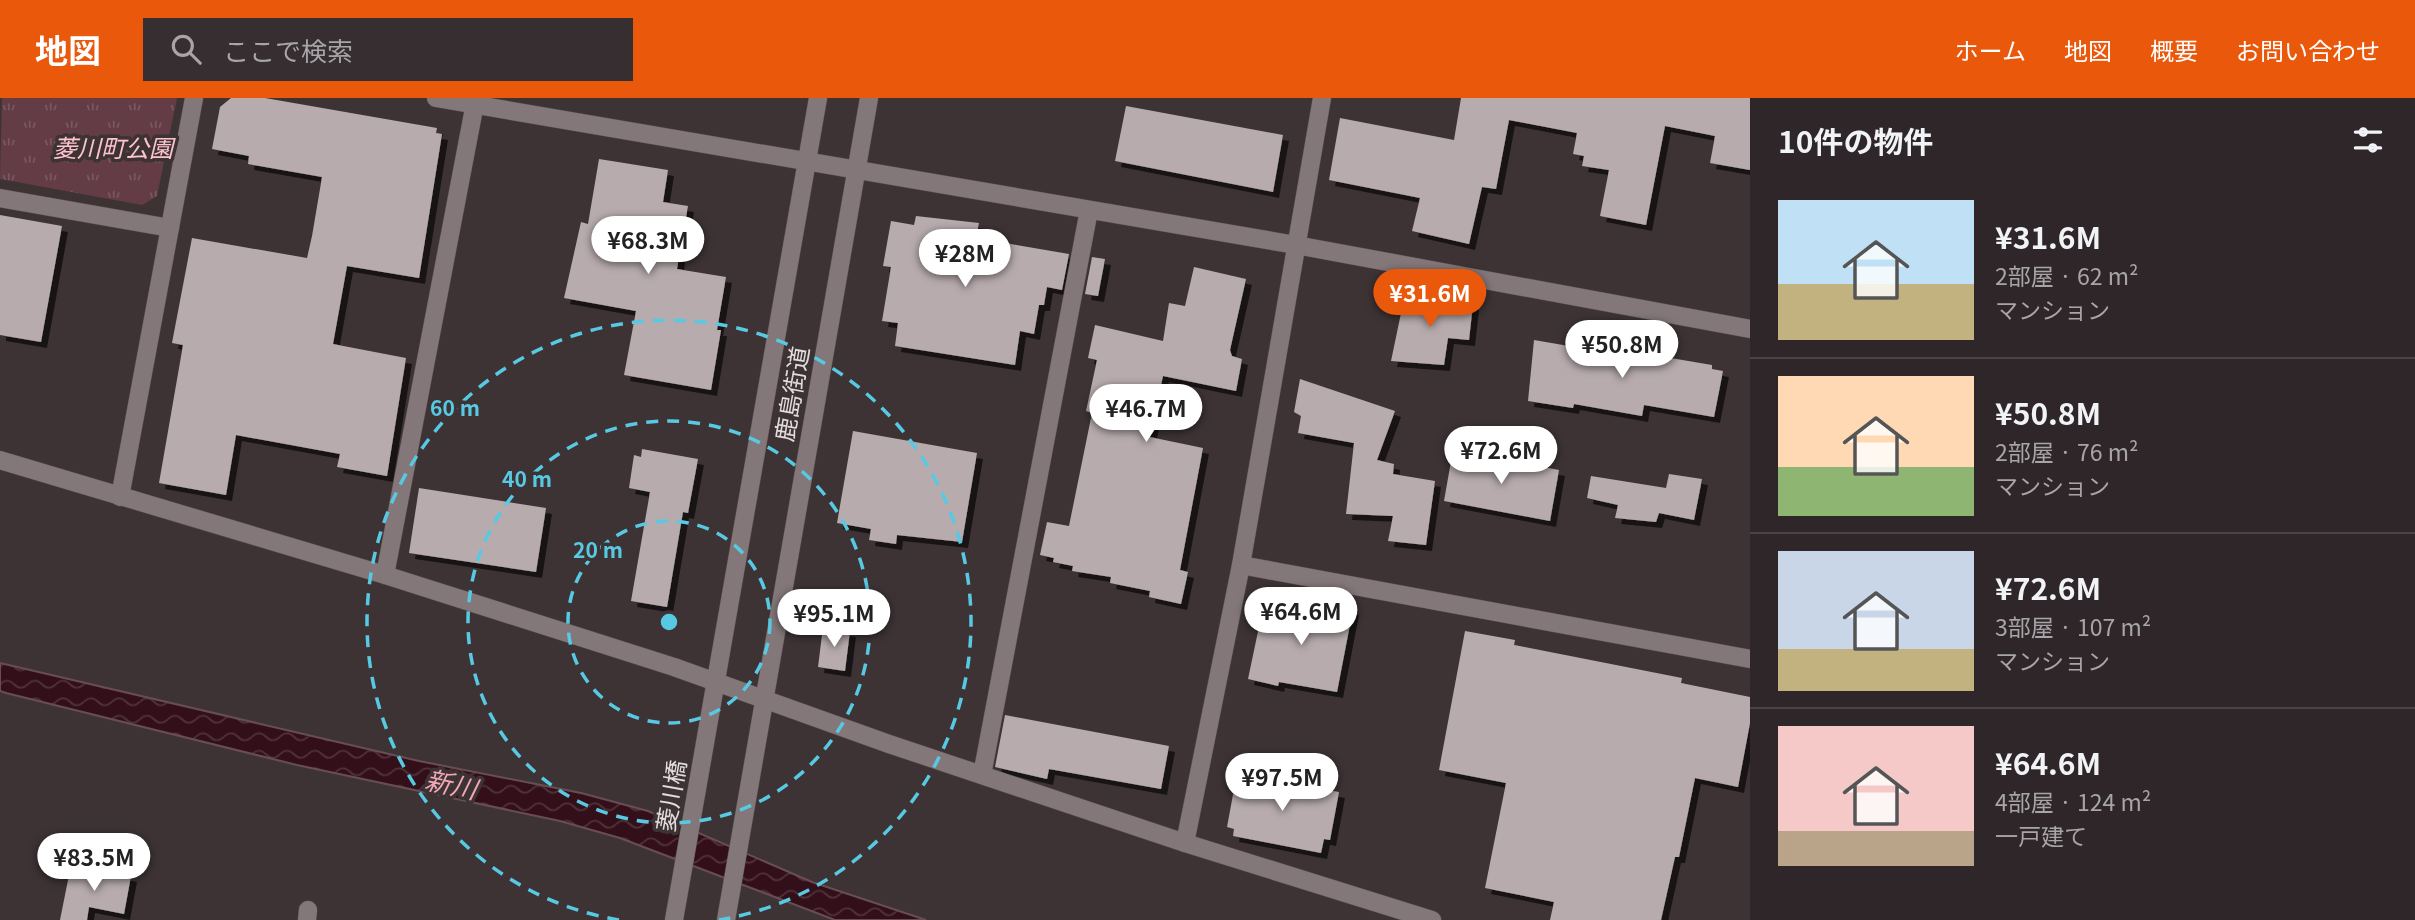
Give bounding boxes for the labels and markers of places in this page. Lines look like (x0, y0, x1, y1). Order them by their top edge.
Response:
pin: ¥68.3M (591, 216, 705, 276)
pin: ¥28M (924, 230, 1006, 289)
pin: ¥31.6M (1373, 270, 1487, 329)
pin: ¥50.8M (1565, 320, 1679, 380)
pin: ¥46.7M (1089, 384, 1203, 444)
pin: ¥72.6M (1444, 426, 1558, 486)
pin: ¥64.6M (1244, 588, 1358, 647)
pin: ¥95.1M (777, 589, 891, 649)
centre of rings (657, 610, 681, 634)
pin: ¥97.5M (1225, 754, 1339, 813)
pin: ¥83.5M (37, 834, 151, 893)

